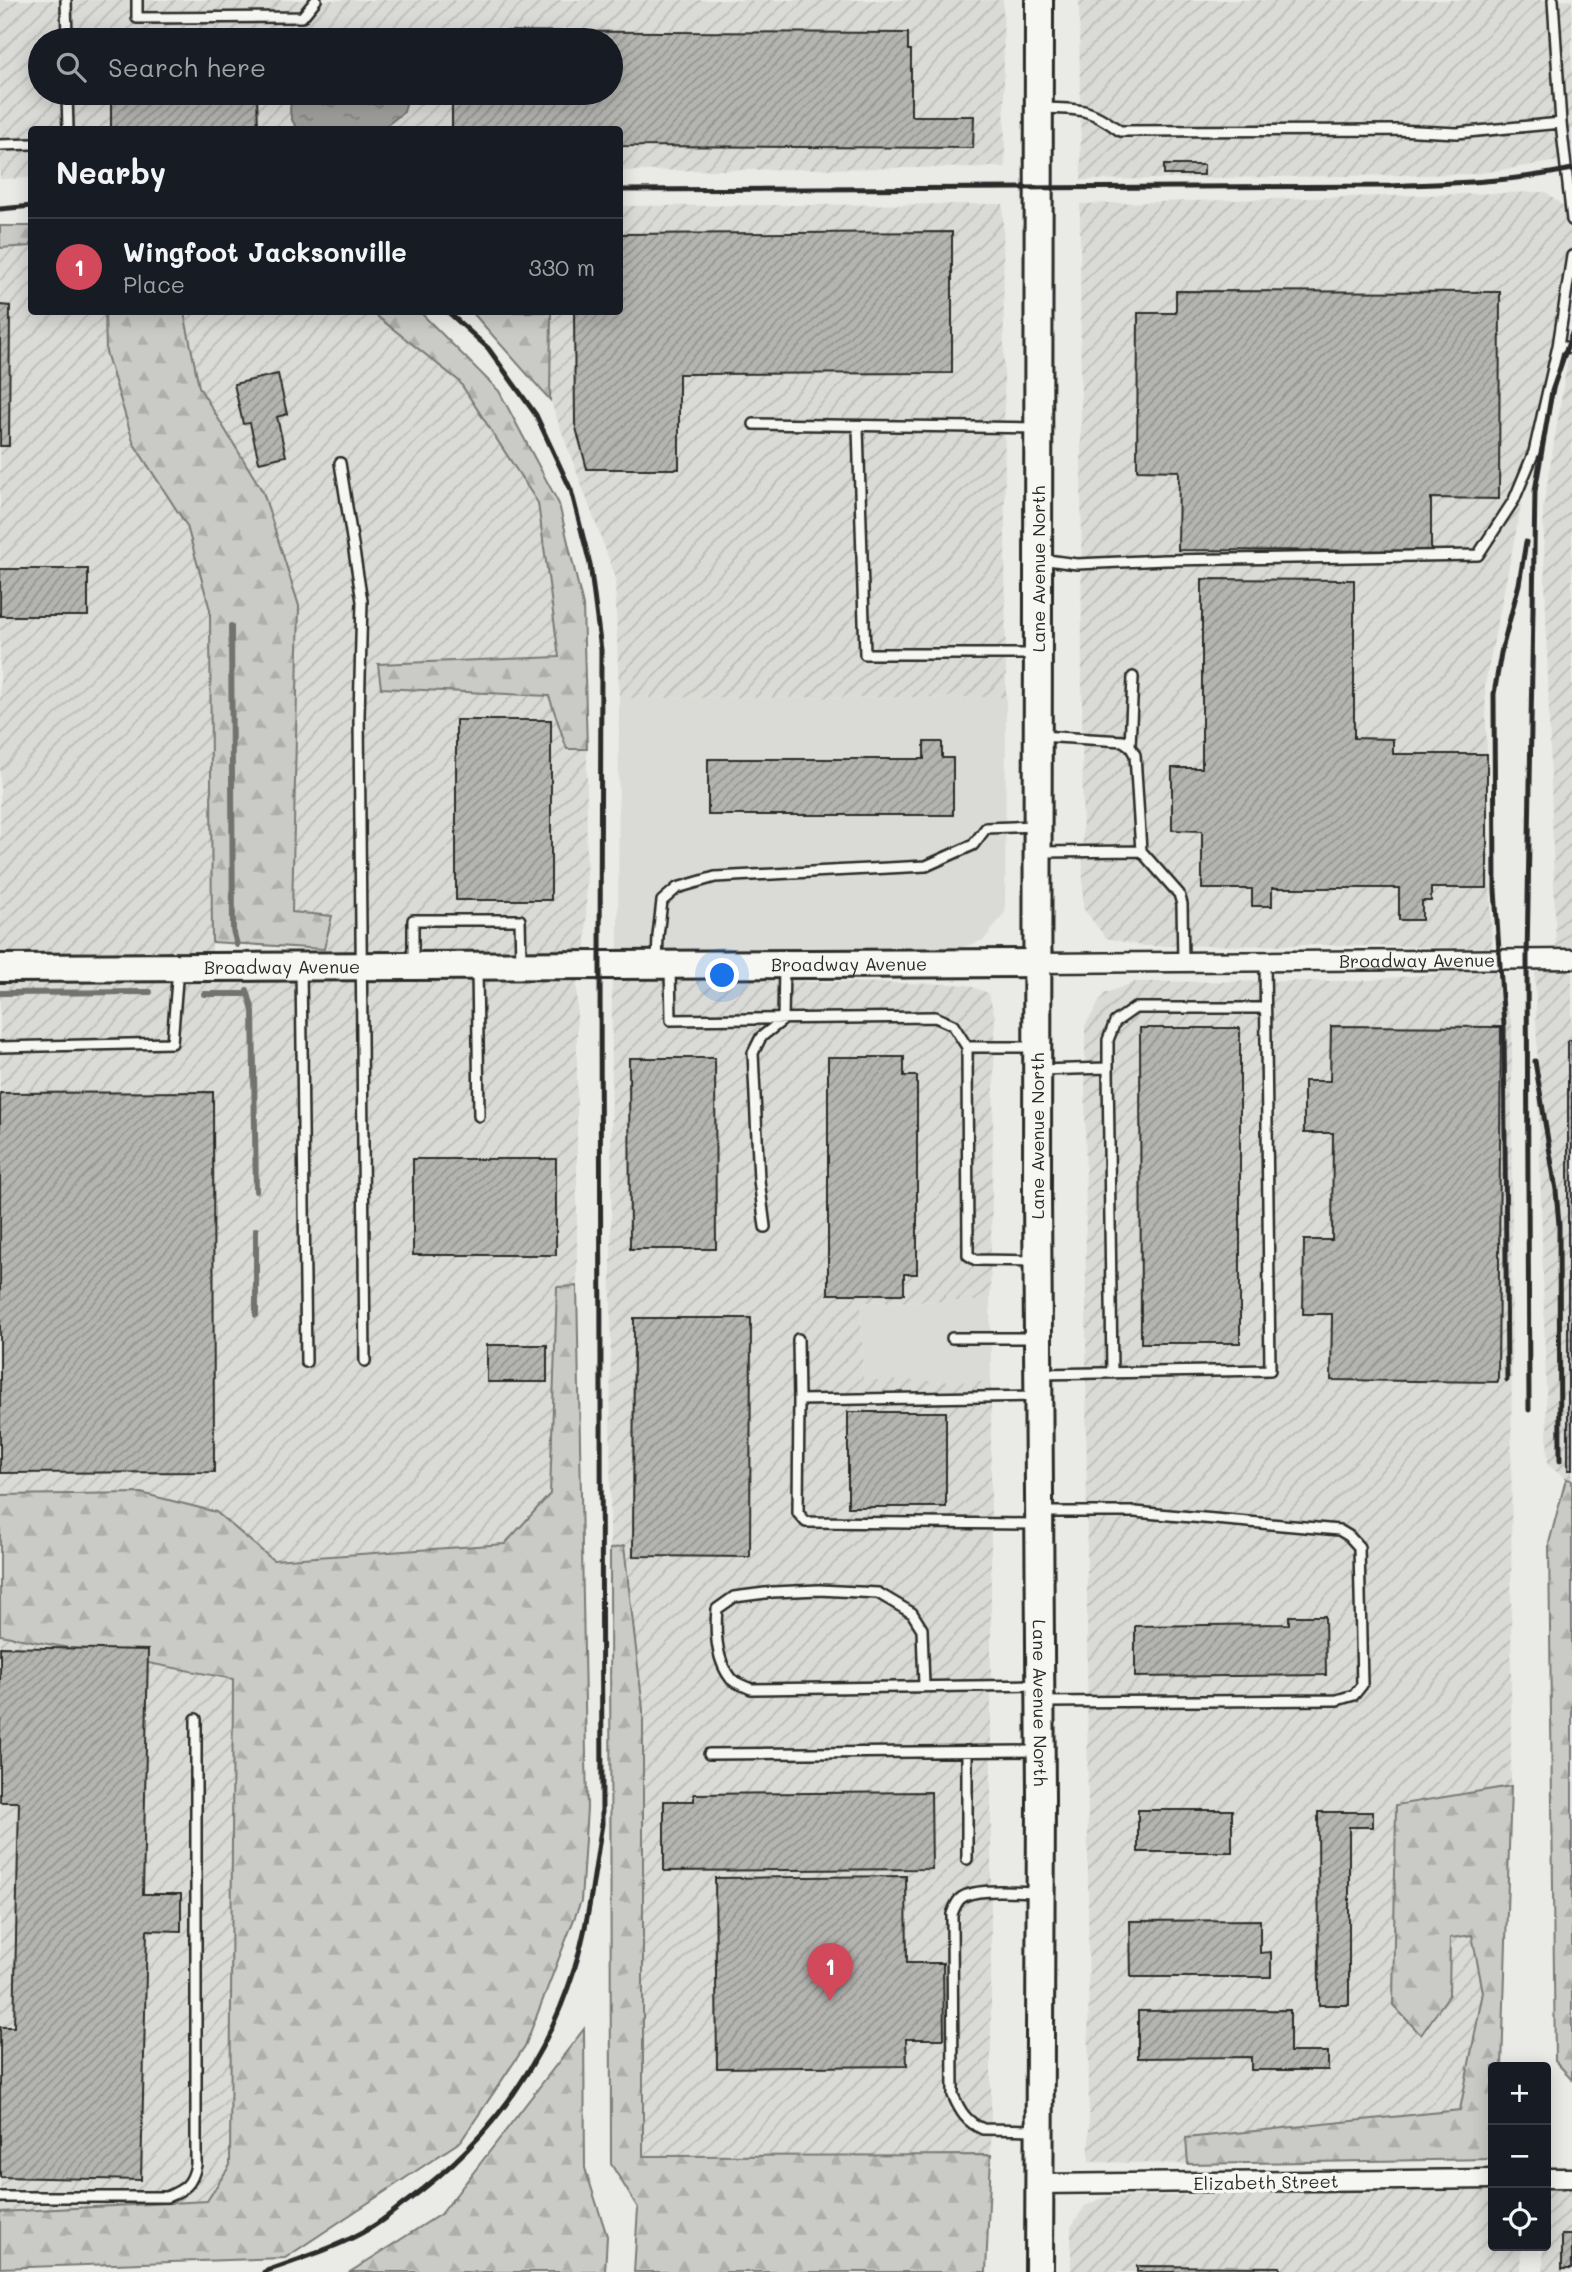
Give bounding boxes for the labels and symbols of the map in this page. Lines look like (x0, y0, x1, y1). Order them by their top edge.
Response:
street label: Lane Avenue North (1026, 486, 1050, 652)
street label: Broadway Avenue (1339, 948, 1495, 973)
street label: Broadway Avenue (771, 952, 927, 976)
street label: Broadway Avenue (204, 954, 360, 979)
your location (705, 958, 739, 992)
street label: Lane Avenue North (1025, 1053, 1049, 1219)
street label: Lane Avenue North (1028, 1620, 1053, 1786)
pin: 1 (807, 1943, 853, 2001)
street label: Elizabeth Street (1193, 2169, 1339, 2195)

